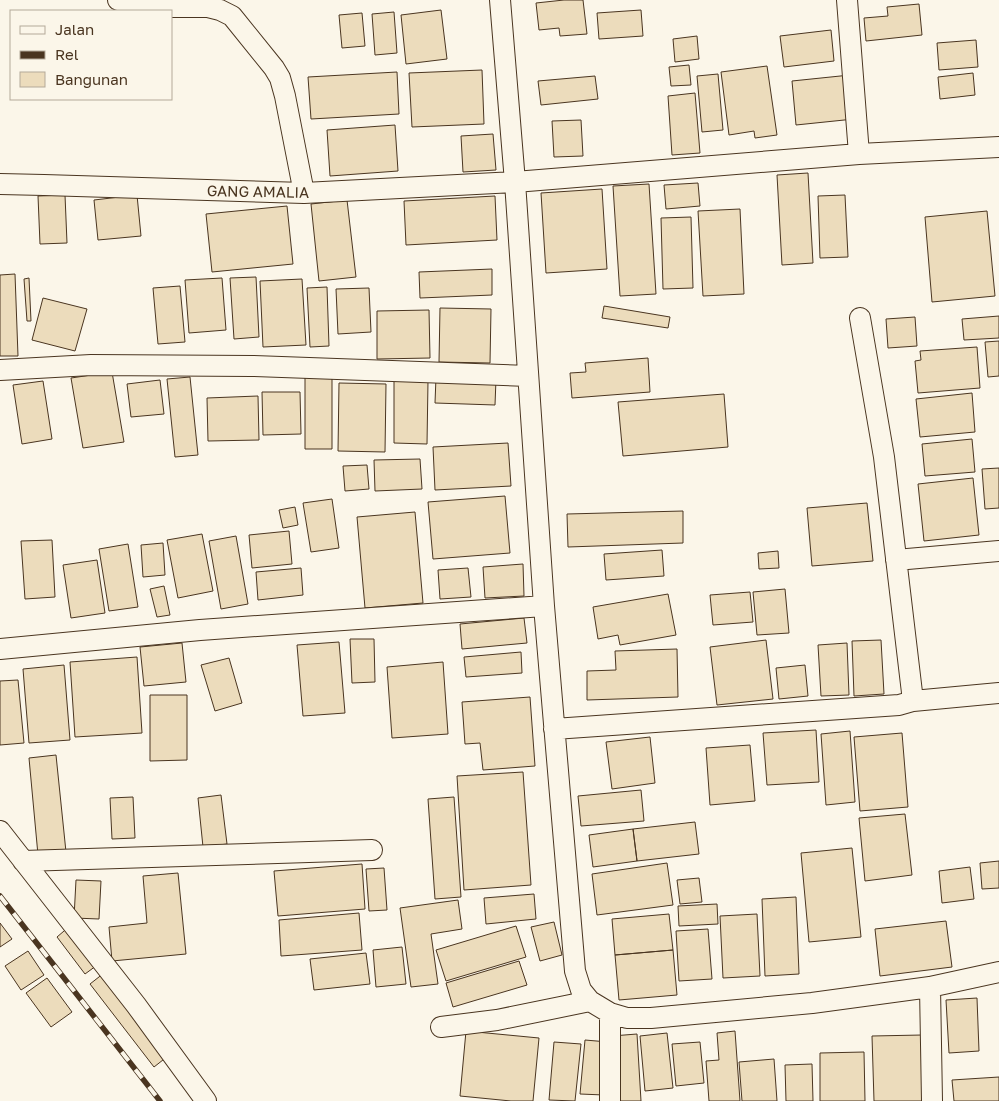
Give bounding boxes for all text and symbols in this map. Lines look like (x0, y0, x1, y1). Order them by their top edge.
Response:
legend (10, 10, 172, 100)
text: Jalan (55, 20, 94, 38)
text: Rel (55, 45, 79, 63)
text: Bangunan (55, 70, 128, 88)
street label: GANG AMALIA (207, 181, 309, 201)

